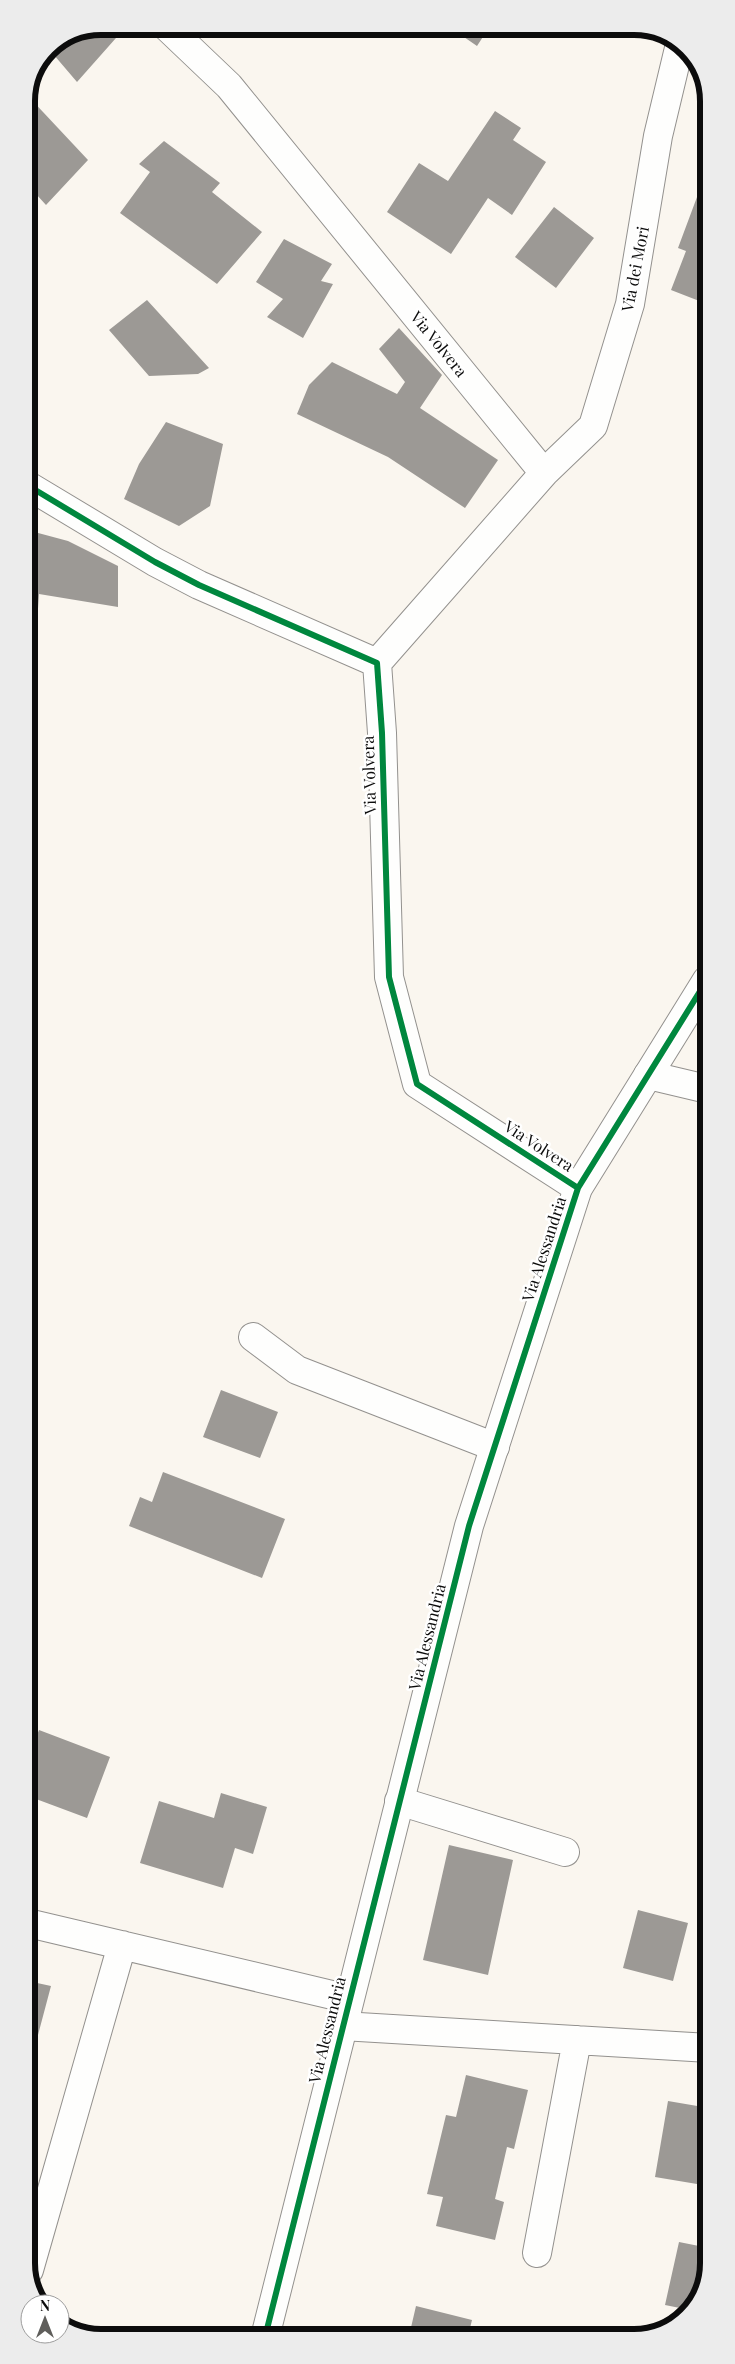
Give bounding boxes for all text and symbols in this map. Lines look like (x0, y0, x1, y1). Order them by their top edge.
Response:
street label: Via dei Mori (616, 224, 653, 314)
street label: Via Volvera (406, 306, 472, 381)
street label: Via Volvera (357, 735, 380, 816)
street label: Via Volvera (500, 1115, 578, 1176)
street label: Via Alessandria (516, 1194, 570, 1305)
street label: Via Alessandria (403, 1581, 450, 1693)
street label: Via Alessandria (303, 1974, 350, 2086)
north arrow (20, 2294, 70, 2344)
text: N (40, 2296, 50, 2315)

